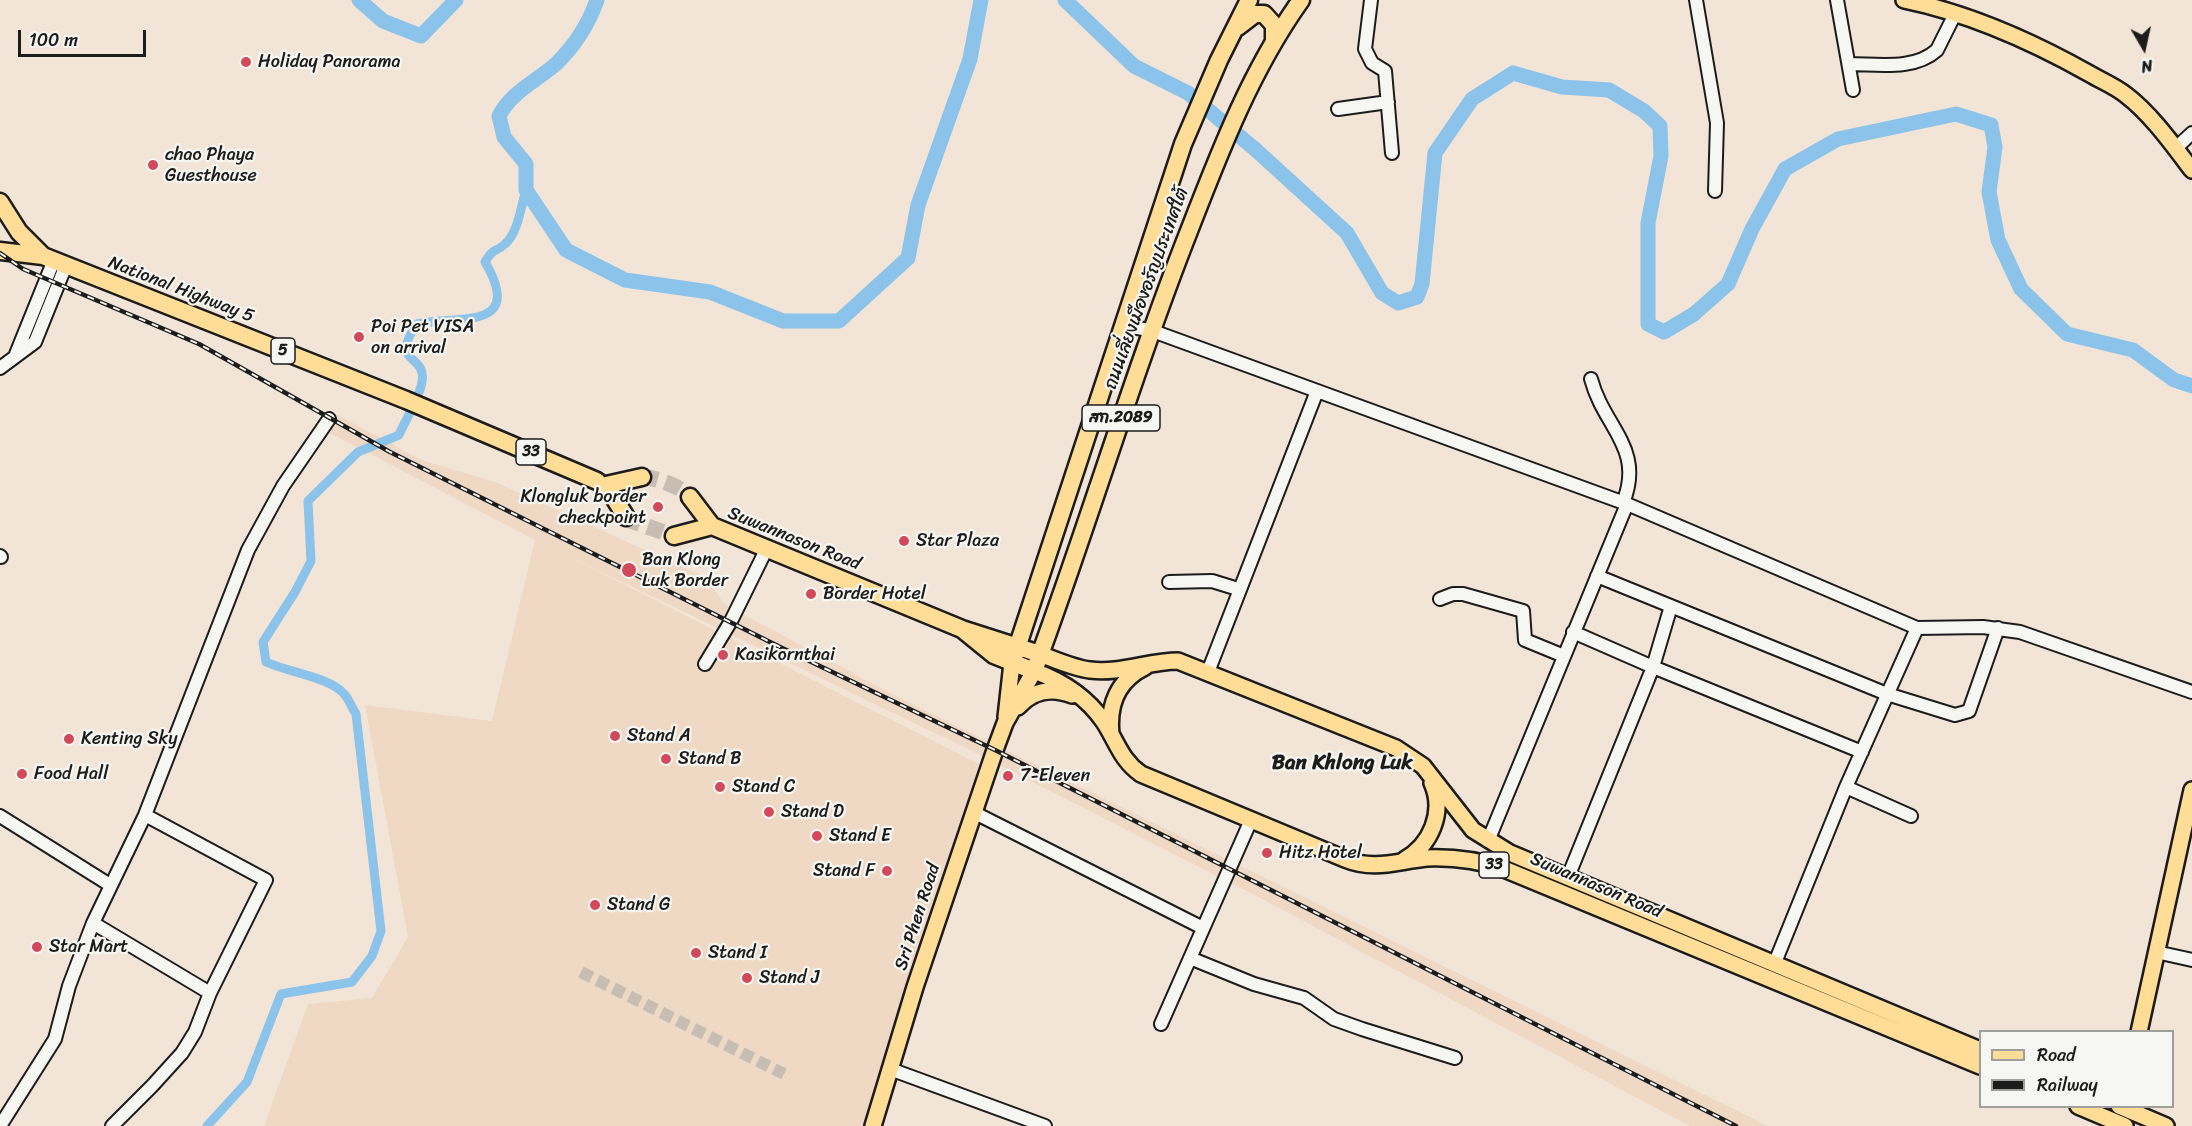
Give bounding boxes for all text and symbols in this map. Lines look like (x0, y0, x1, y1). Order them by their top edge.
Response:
scale bar (21, 18, 148, 56)
north arrow (2114, 18, 2174, 78)
text: 100 m (29, 24, 78, 56)
place label: Holiday Panorama (258, 51, 400, 73)
text: N (2139, 51, 2155, 81)
marker: Holiday Panorama (239, 55, 253, 69)
place label: chao Phaya Guesthouse (165, 144, 257, 186)
marker: chao Phaya Guesthouse (146, 158, 160, 172)
street label: ถนนเลี่ยงเมืองอรัญประเทศใต้ (1100, 185, 1194, 393)
street label: National Highway 5 (105, 252, 257, 328)
place label: Poi Pet VISA on arrival (371, 316, 474, 358)
marker: Poi Pet VISA on arrival (352, 330, 366, 344)
road number: 5 (271, 338, 295, 364)
road number: สก.2089 (1082, 405, 1160, 431)
road number: 33 (516, 439, 546, 465)
place label: Klongluk border checkpoint (520, 486, 646, 528)
marker: Klongluk border checkpoint (651, 500, 665, 514)
street label: Suwannason Road (724, 503, 864, 575)
place label: Star Plaza (916, 530, 999, 552)
marker: Star Plaza (897, 534, 911, 548)
place label: Ban Klong Luk Border (642, 549, 728, 592)
marker: Ban Klong Luk Border (620, 561, 638, 579)
place label: Border Hotel (823, 583, 926, 605)
marker: Border Hotel (804, 587, 818, 601)
place label: Kasikornthai (735, 644, 835, 666)
marker: Kasikornthai (716, 648, 730, 662)
place label: Stand A (627, 725, 691, 747)
place label: Kenting Sky (81, 728, 177, 750)
marker: Stand A (608, 729, 622, 743)
marker: Kenting Sky (62, 732, 76, 746)
place label: Stand B (678, 748, 741, 770)
district label: Ban Khlong Luk (1272, 751, 1412, 777)
marker: Stand B (659, 752, 673, 766)
place label: Food Hall (34, 763, 108, 785)
place label: 7-Eleven (1020, 765, 1090, 787)
marker: Food Hall (15, 767, 29, 781)
marker: 7-Eleven (1001, 769, 1015, 783)
place label: Stand C (732, 776, 795, 798)
marker: Stand C (713, 780, 727, 794)
place label: Stand D (781, 801, 844, 823)
marker: Stand D (762, 805, 776, 819)
place label: Stand E (829, 825, 891, 847)
marker: Stand E (810, 829, 824, 843)
place label: Hitz Hotel (1279, 842, 1362, 864)
marker: Hitz Hotel (1260, 846, 1274, 860)
street label: Suwannason Road (1527, 848, 1665, 924)
road number: 33 (1479, 852, 1509, 878)
place label: Stand F (813, 860, 875, 882)
street label: Sri Phen Road (891, 861, 945, 973)
marker: Stand F (880, 864, 894, 878)
place label: Stand G (607, 894, 670, 916)
marker: Stand G (588, 898, 602, 912)
place label: Star Mart (49, 936, 128, 958)
marker: Star Mart (30, 940, 44, 954)
place label: Stand I (708, 942, 767, 964)
marker: Stand I (689, 946, 703, 960)
place label: Stand J (759, 967, 820, 989)
marker: Stand J (740, 971, 754, 985)
legend (1979, 1030, 2174, 1108)
text: Road (2037, 1039, 2076, 1071)
text: Railway (2037, 1069, 2098, 1101)

